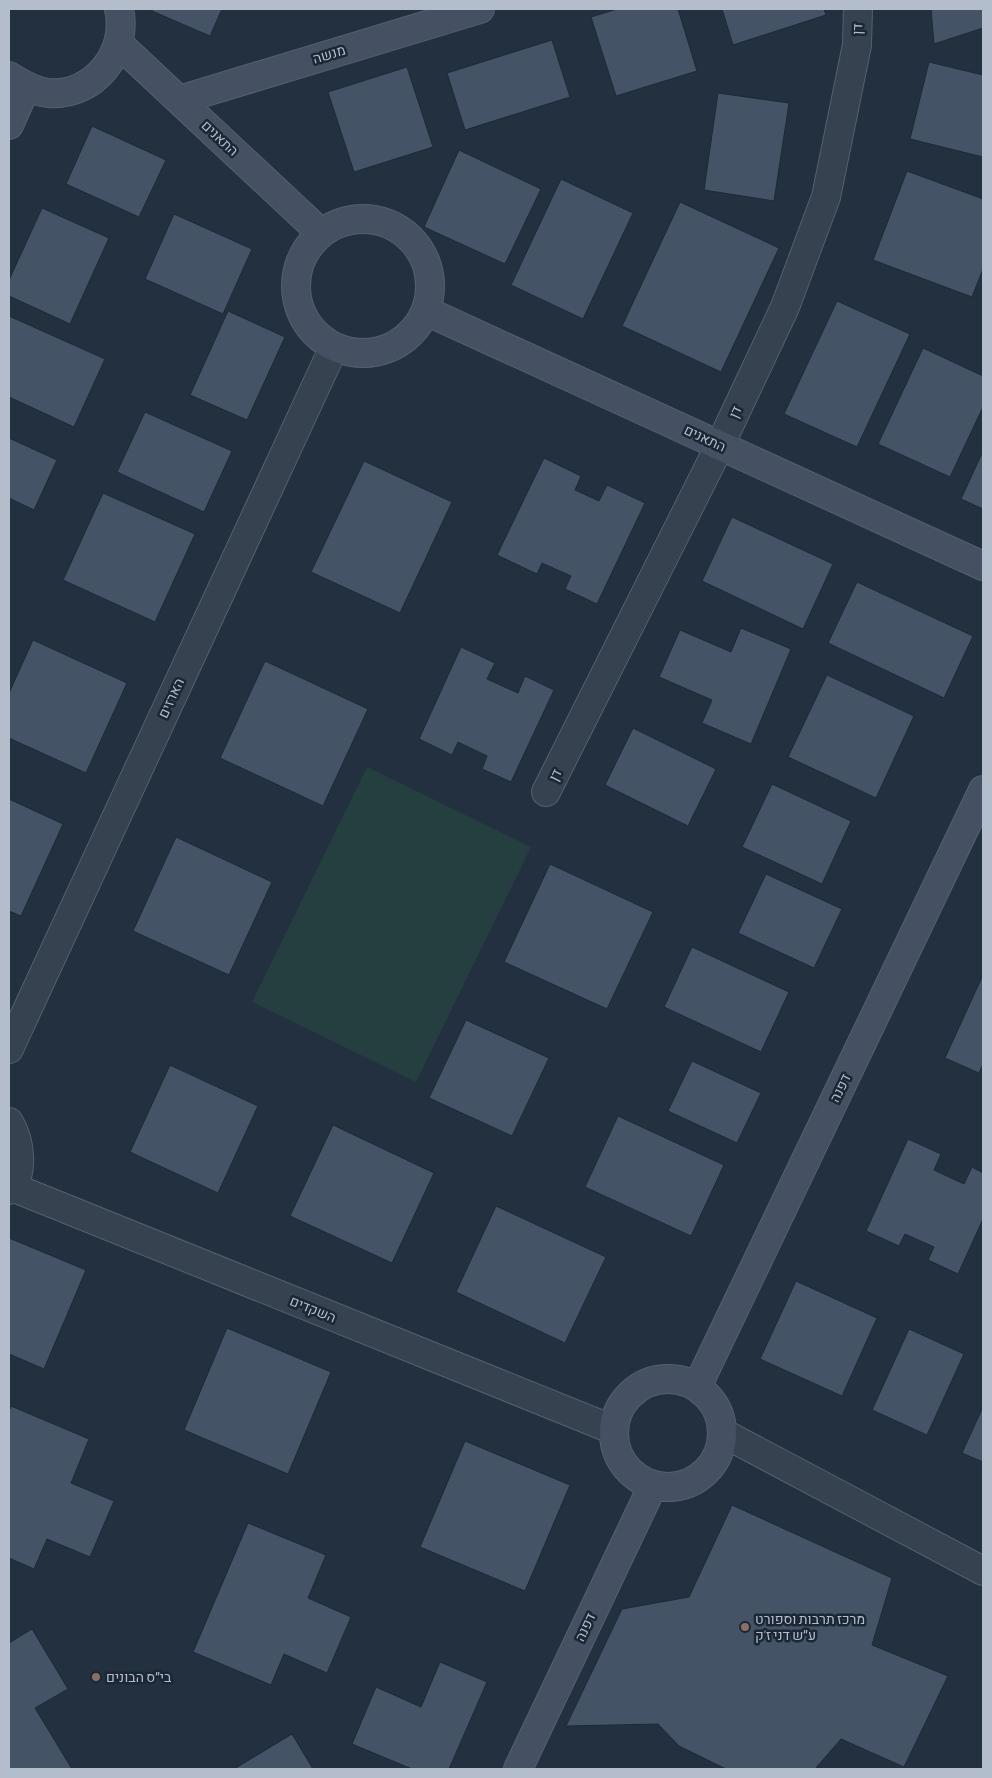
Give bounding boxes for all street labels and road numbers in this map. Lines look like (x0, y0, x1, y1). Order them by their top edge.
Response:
street label: דן (851, 23, 865, 35)
street label: מנשה (311, 43, 347, 67)
street label: התאנים (198, 119, 240, 159)
street label: דן (727, 404, 745, 421)
street label: התאנים (682, 423, 728, 455)
street label: הארזים (157, 676, 187, 720)
street label: דן (547, 767, 565, 784)
street label: דפנה (828, 1072, 854, 1105)
street label: השקדים (288, 1294, 338, 1325)
street label: דפנה (573, 1611, 598, 1644)

